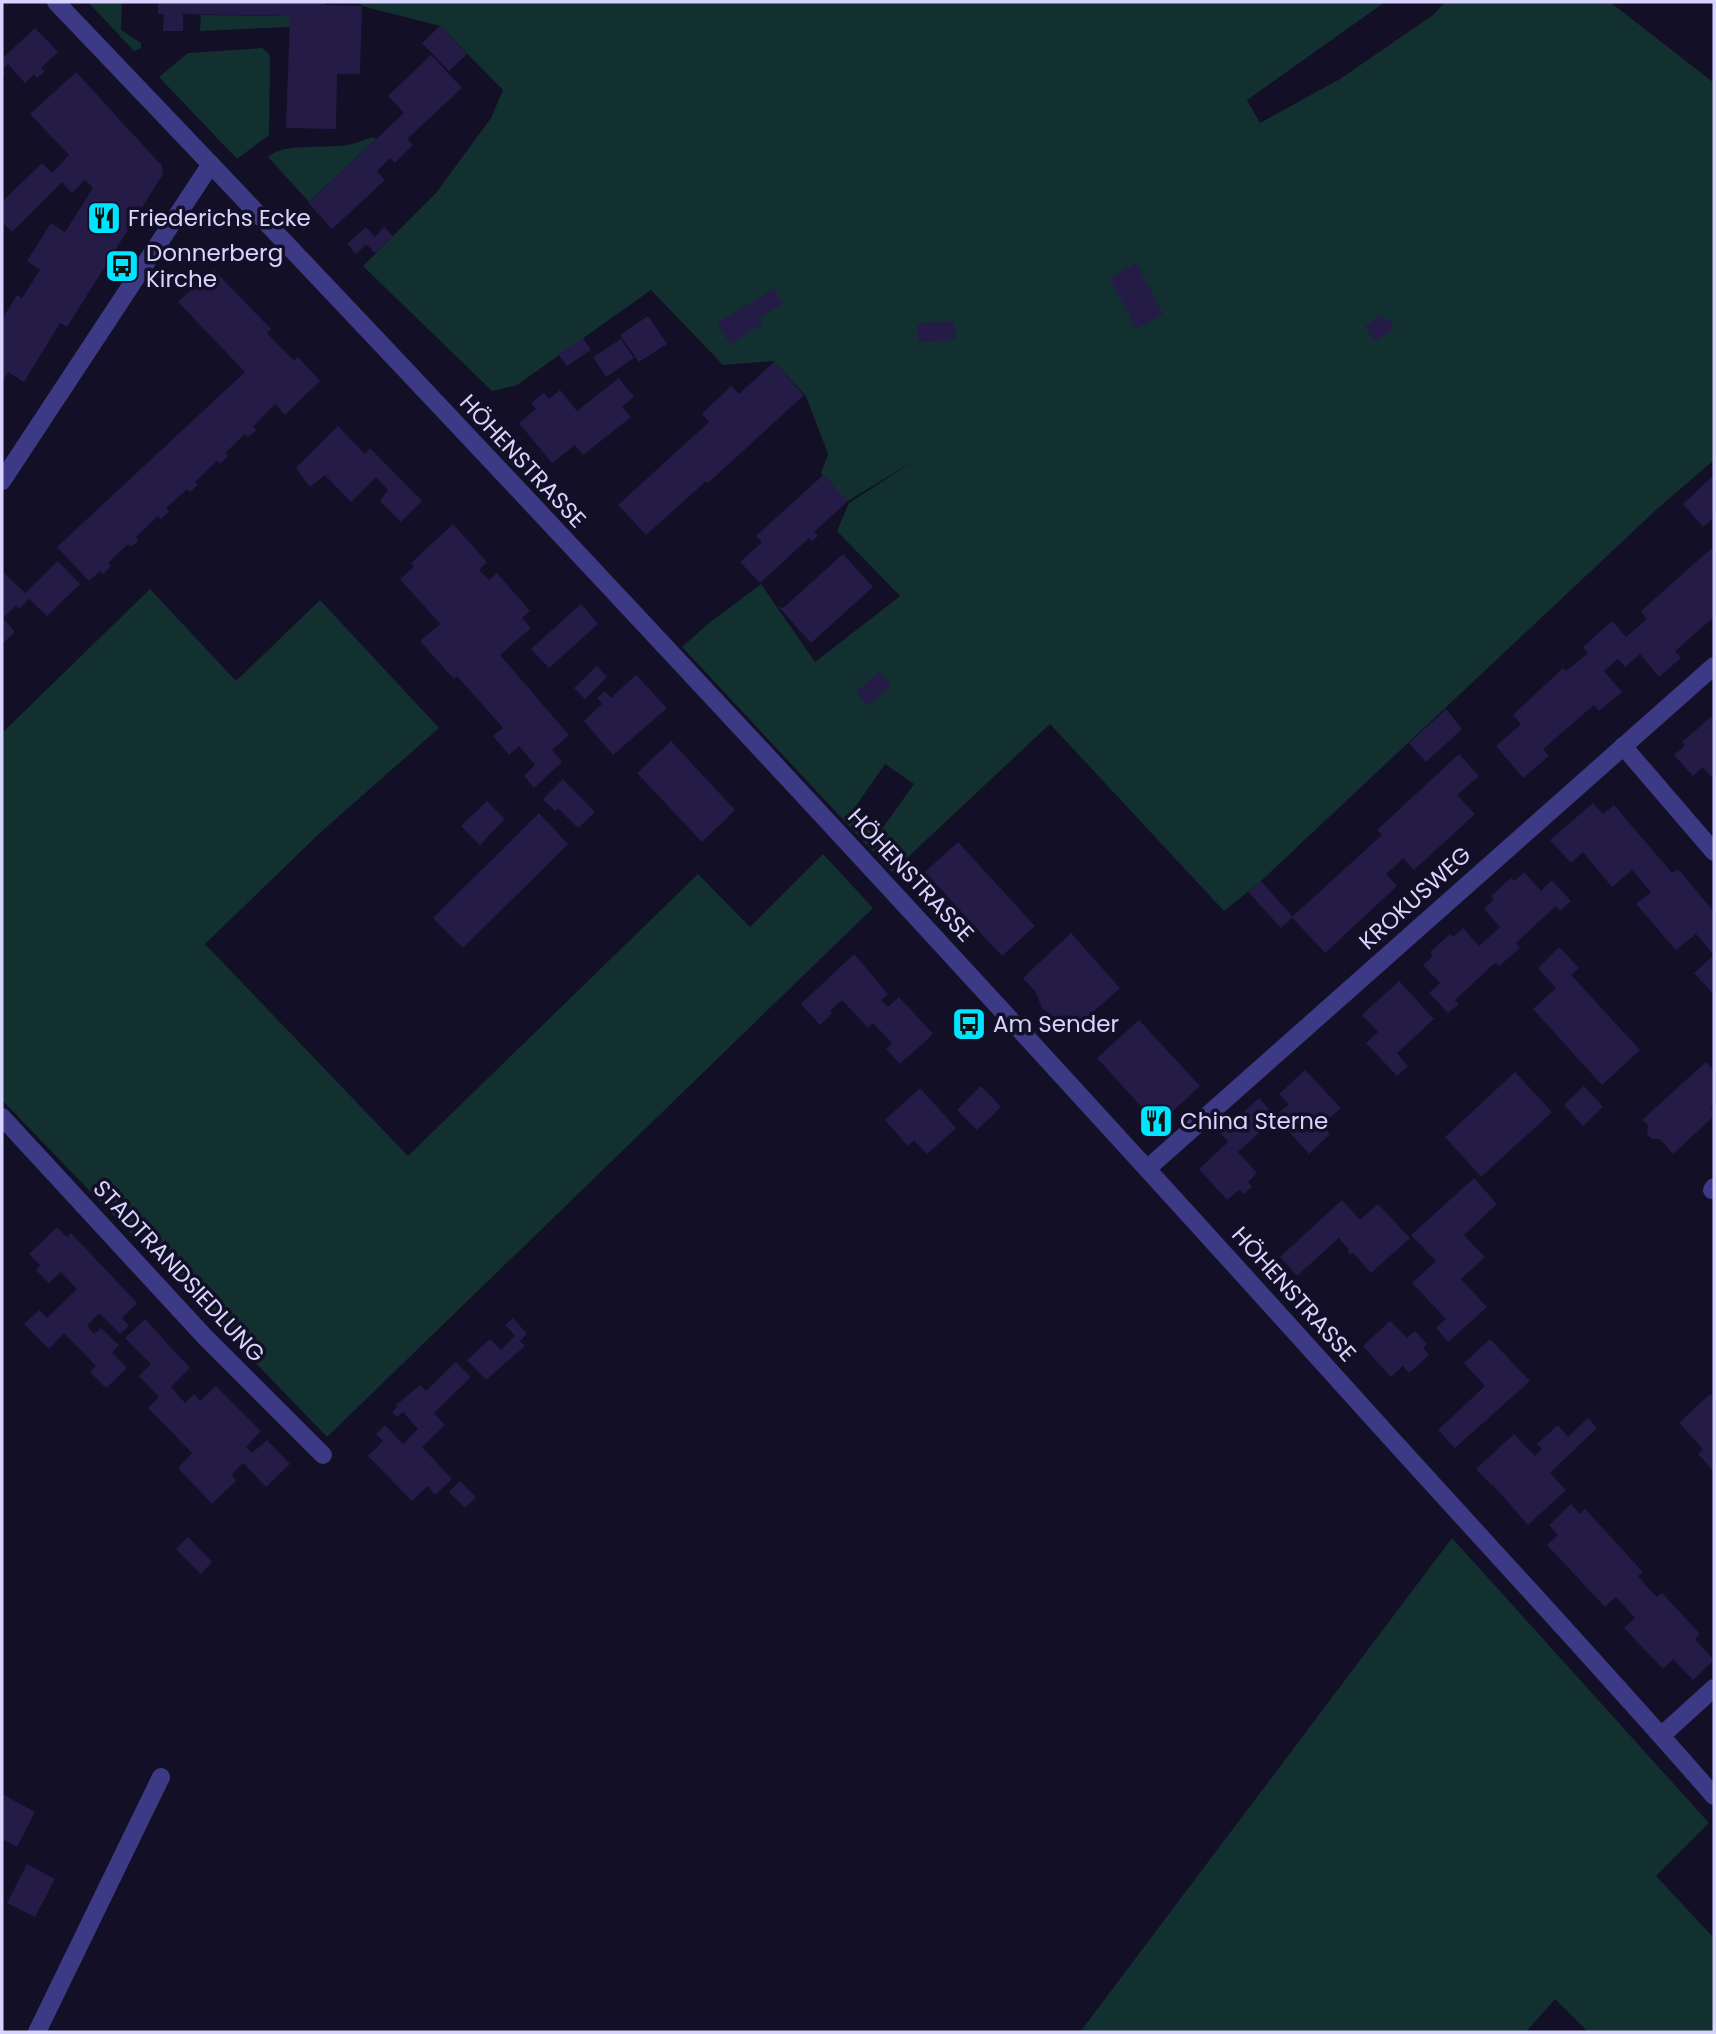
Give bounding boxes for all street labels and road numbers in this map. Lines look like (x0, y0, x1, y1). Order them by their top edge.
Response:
street label: HÖHENSTRASSE (453, 387, 593, 535)
street label: HÖHENSTRASSE (841, 801, 981, 949)
street label: KROKUSWEG (1352, 839, 1478, 957)
street label: STADTRANDSIEDLUNG (86, 1173, 272, 1369)
street label: HÖHENSTRASSE (1225, 1219, 1363, 1369)

